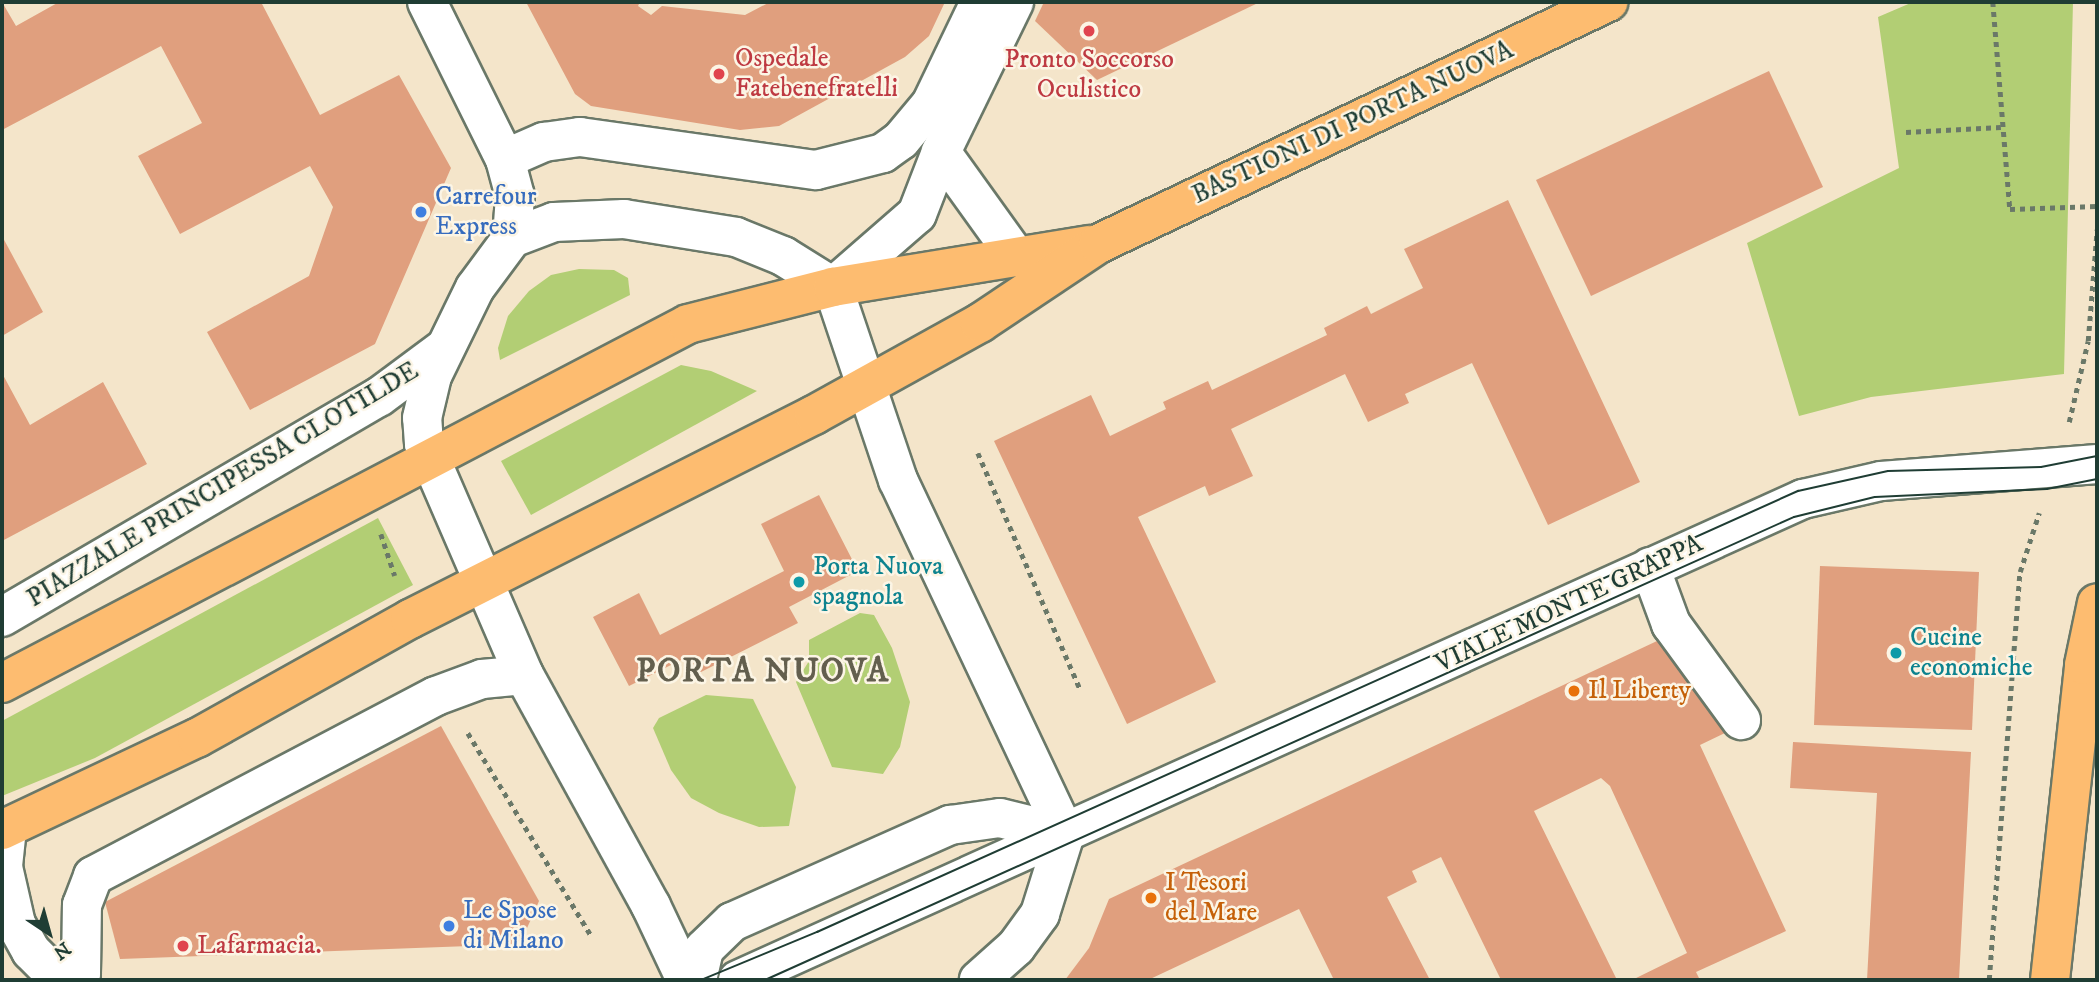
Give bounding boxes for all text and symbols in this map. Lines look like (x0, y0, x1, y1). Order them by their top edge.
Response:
marker: Pronto Soccorso Oculistico (1079, 21, 1099, 41)
street label: BASTIONI DI PORTA NUOVA (1187, 35, 1519, 211)
place label: Ospedale Fatebenefratelli (735, 43, 898, 104)
place label: Pronto Soccorso Oculistico (1004, 44, 1174, 106)
marker: Ospedale Fatebenefratelli (709, 64, 729, 84)
place label: Carrefour Express (435, 181, 536, 242)
marker: Carrefour Express (413, 204, 429, 220)
street label: PIAZZALE PRINCIPESSA CLOTILDE (22, 355, 424, 615)
street label: VIALE MONTE GRAPPA (1430, 528, 1708, 680)
place label: Porta Nuova spagnola (813, 551, 943, 612)
marker: Porta Nuova spagnola (791, 574, 807, 590)
place label: Cucine economiche (1910, 622, 2032, 684)
marker: Cucine economiche (1888, 645, 1904, 661)
district label: PORTA NUOVA (637, 652, 889, 692)
place label: Il Liberty (1588, 675, 1691, 707)
marker: Il Liberty (1566, 683, 1582, 699)
place label: I Tesori del Mare (1165, 867, 1257, 928)
marker: I Tesori del Mare (1143, 890, 1159, 906)
place label: Le Spose di Milano (463, 895, 564, 956)
north arrow (14, 898, 84, 968)
marker: Le Spose di Milano (441, 918, 457, 934)
place label: Lafarmacia. (197, 930, 322, 962)
text: N (49, 936, 75, 964)
marker: Lafarmacia. (175, 938, 191, 954)

